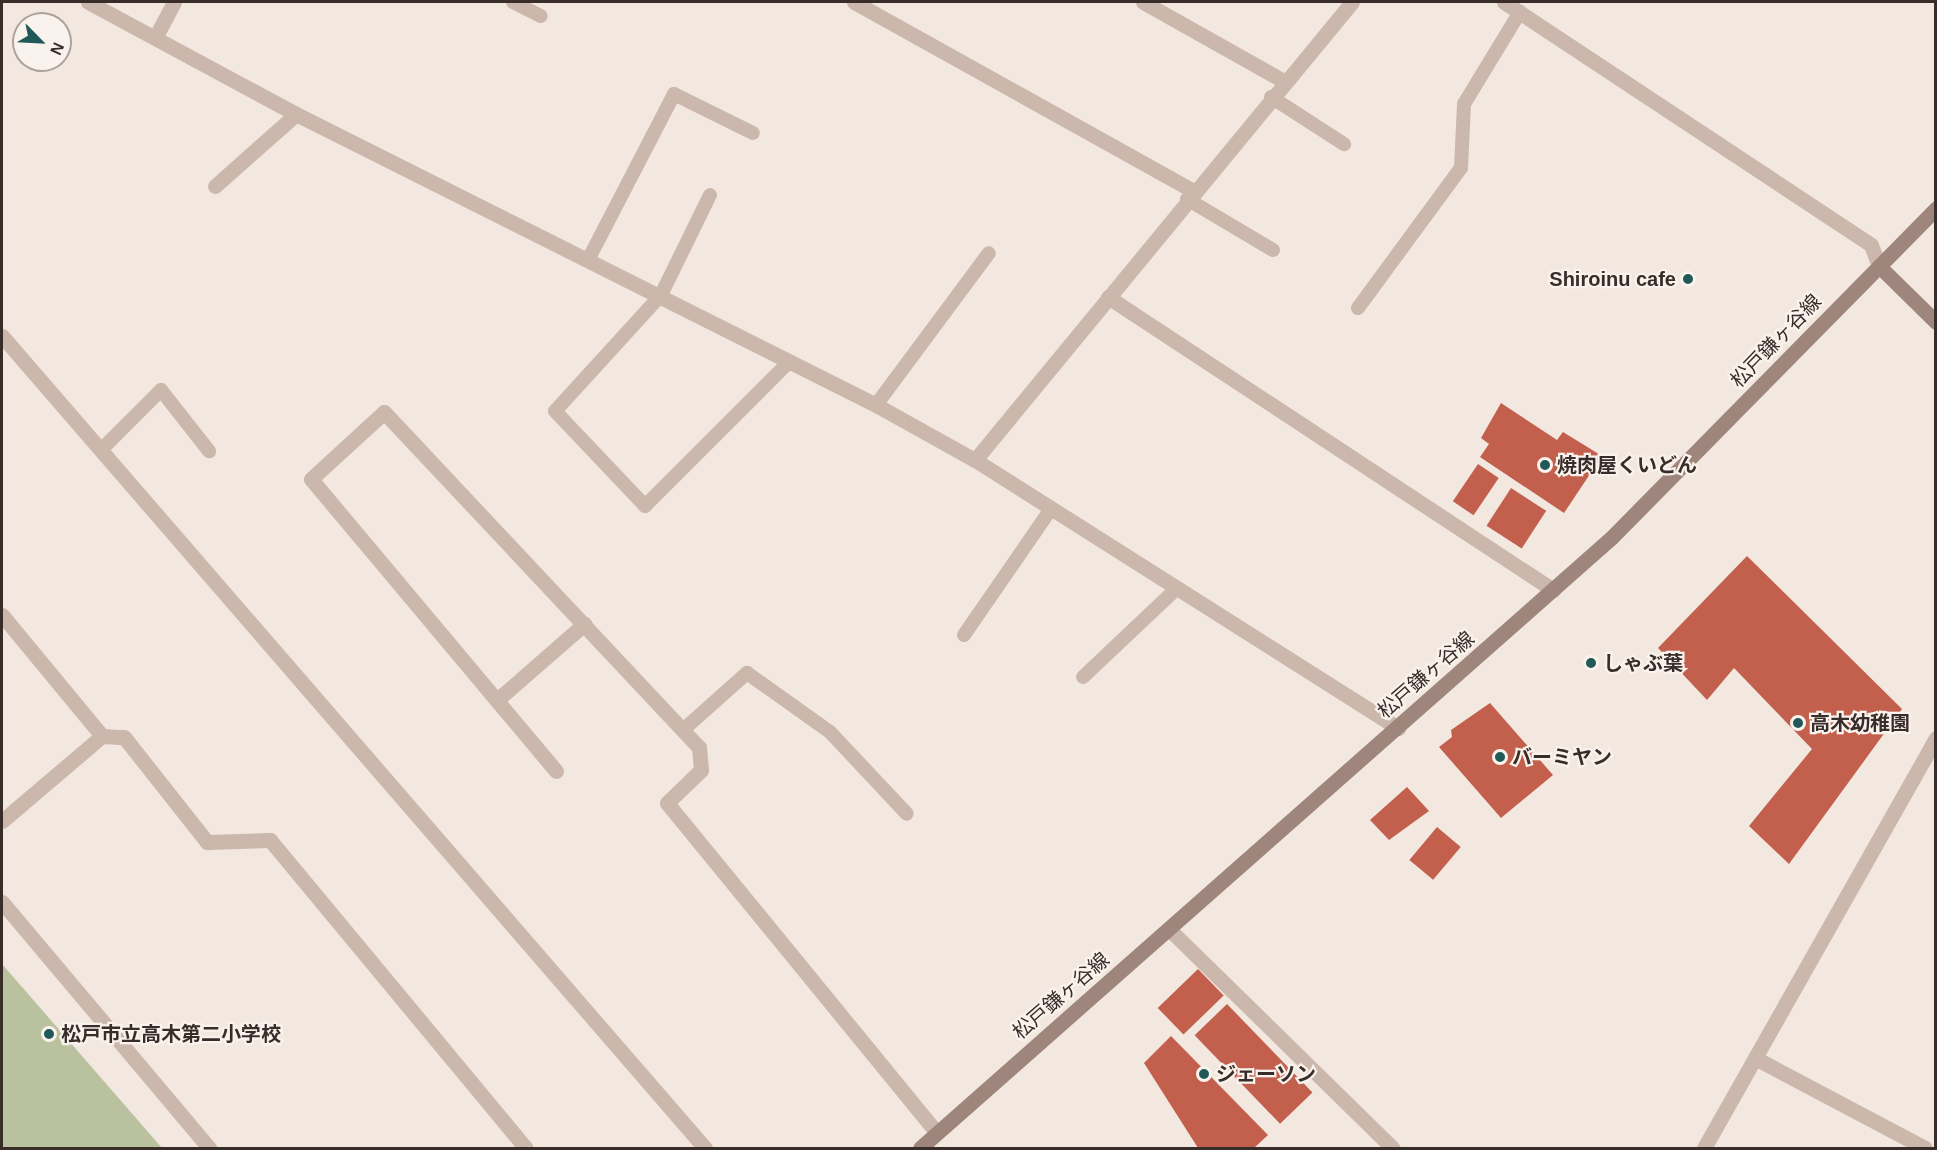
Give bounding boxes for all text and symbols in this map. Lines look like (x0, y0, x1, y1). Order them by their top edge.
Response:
north arrow (12, 12, 72, 72)
text: N (47, 40, 67, 57)
place label: Shiroinu cafe (1549, 267, 1676, 291)
marker: Shiroinu cafe (1681, 272, 1695, 286)
street label: 松戸鎌ヶ谷線 (1726, 290, 1826, 392)
place label: 焼肉屋くいどん (1557, 453, 1697, 477)
marker: 焼肉屋くいどん (1538, 458, 1552, 472)
street label: 松戸鎌ヶ谷線 (1373, 627, 1479, 723)
place label: しゃぶ葉 (1603, 651, 1683, 675)
marker: しゃぶ葉 (1584, 656, 1598, 670)
place label: 高木幼稚園 (1810, 711, 1910, 735)
marker: 高木幼稚園 (1791, 716, 1805, 730)
place label: バーミヤン (1512, 745, 1612, 769)
marker: バーミヤン (1493, 750, 1507, 764)
street label: 松戸鎌ヶ谷線 (1008, 948, 1114, 1044)
place label: 松戸市立高木第二小学校 (61, 1022, 281, 1046)
marker: 松戸市立高木第二小学校 (42, 1027, 56, 1041)
place label: ジェーソン (1216, 1062, 1316, 1086)
marker: ジェーソン (1197, 1067, 1211, 1081)

